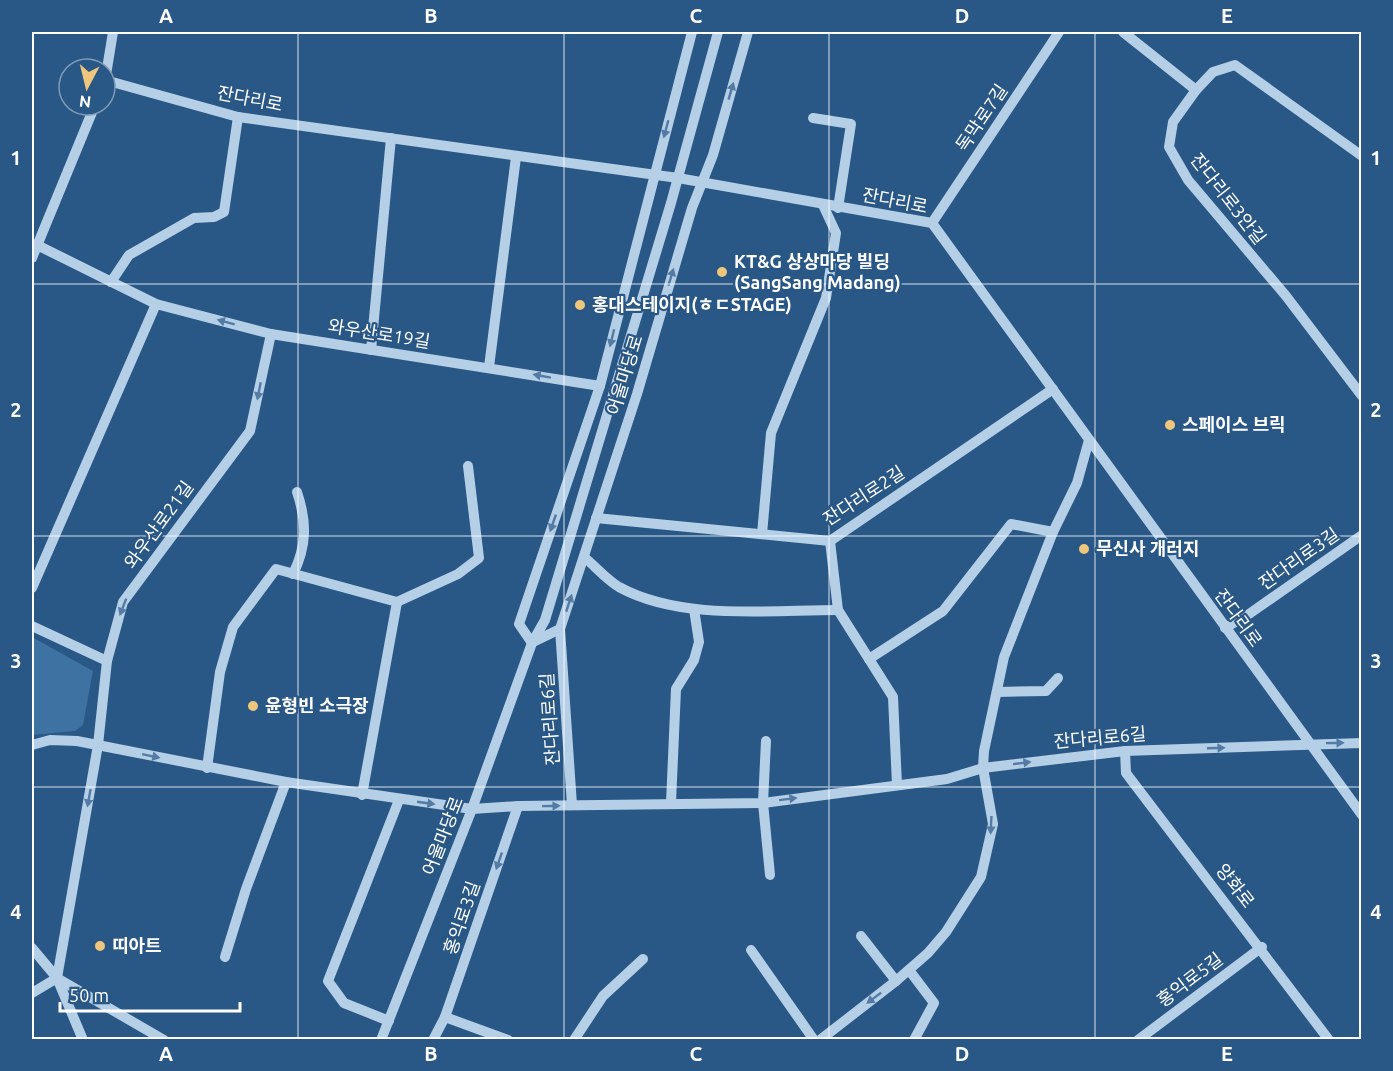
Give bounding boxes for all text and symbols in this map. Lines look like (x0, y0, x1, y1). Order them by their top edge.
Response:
text: A (159, 4, 173, 27)
text: B (424, 4, 438, 27)
text: C (690, 4, 703, 27)
text: D (955, 4, 969, 27)
text: E (1221, 4, 1233, 27)
north arrow (57, 57, 117, 117)
street label: 독막로7길 (952, 80, 1011, 155)
street label: 잔다리로 (216, 82, 285, 114)
one-way arrow (727, 82, 736, 100)
text: N (78, 92, 92, 112)
one-way arrow (661, 120, 670, 138)
text: 1 (10, 146, 22, 169)
text: 1 (1370, 146, 1382, 169)
street label: 잔다리로3안길 (1187, 149, 1270, 248)
street label: 잔다리로 (861, 184, 930, 216)
place label: KT&G 상상마당 빌딩 (SangSang Madang) (734, 251, 901, 293)
marker: KT&G 상상마당 빌딩 (SangSang Madang) (715, 265, 729, 279)
one-way arrow (667, 268, 677, 286)
place label: 홍대스테이지(ㅎㄷSTAGE) (592, 294, 792, 315)
marker: 홍대스테이지(ㅎㄷSTAGE) (573, 298, 587, 312)
street label: 와우산로19길 (327, 315, 432, 351)
one-way arrow (217, 317, 235, 327)
one-way arrow (607, 329, 617, 347)
street label: 어울마당로 (602, 332, 646, 417)
one-way arrow (533, 371, 552, 380)
one-way arrow (254, 382, 263, 401)
text: 2 (10, 398, 22, 421)
text: 2 (1370, 398, 1382, 421)
place label: 스페이스 브릭 (1182, 414, 1286, 434)
marker: 스페이스 브릭 (1163, 418, 1177, 432)
street label: 잔다리로2길 (819, 461, 908, 529)
street label: 와우산로21길 (120, 477, 197, 572)
one-way arrow (548, 514, 558, 532)
street label: 잔다리로3길 (1255, 523, 1342, 593)
place label: 무신사 개러지 (1096, 538, 1200, 558)
marker: 무신사 개러지 (1077, 542, 1091, 556)
street label: 잔다리로 (1211, 585, 1266, 650)
one-way arrow (564, 594, 574, 612)
one-way arrow (118, 598, 128, 616)
text: 3 (10, 649, 22, 672)
text: 3 (1370, 649, 1382, 672)
street label: 잔다리로6길 (536, 672, 562, 766)
place label: 윤형빈 소극장 (265, 695, 369, 715)
marker: 윤형빈 소극장 (246, 699, 260, 713)
street label: 잔다리로6길 (1053, 723, 1147, 751)
one-way arrow (1325, 739, 1344, 748)
one-way arrow (1206, 743, 1225, 752)
one-way arrow (142, 752, 161, 761)
one-way arrow (1012, 758, 1031, 768)
one-way arrow (84, 789, 93, 808)
street label: 어울마당로 (418, 793, 466, 878)
one-way arrow (779, 795, 798, 804)
one-way arrow (416, 799, 435, 808)
one-way arrow (542, 801, 561, 810)
one-way arrow (987, 816, 996, 835)
one-way arrow (493, 852, 503, 870)
street label: 양화로 (1213, 860, 1259, 911)
street label: 홍익로3길 (439, 878, 483, 957)
text: 4 (10, 900, 22, 923)
text: 4 (1370, 900, 1382, 923)
place label: 띠아트 (112, 935, 162, 955)
marker: 띠아트 (93, 939, 107, 953)
street label: 홍익로5길 (1153, 948, 1226, 1010)
scale bar (60, 975, 240, 1013)
text: 50 m (69, 985, 109, 1005)
one-way arrow (867, 992, 883, 1004)
text: A (159, 1042, 173, 1065)
text: B (424, 1042, 438, 1065)
text: C (690, 1042, 703, 1065)
text: D (955, 1042, 969, 1065)
text: E (1221, 1042, 1233, 1065)

